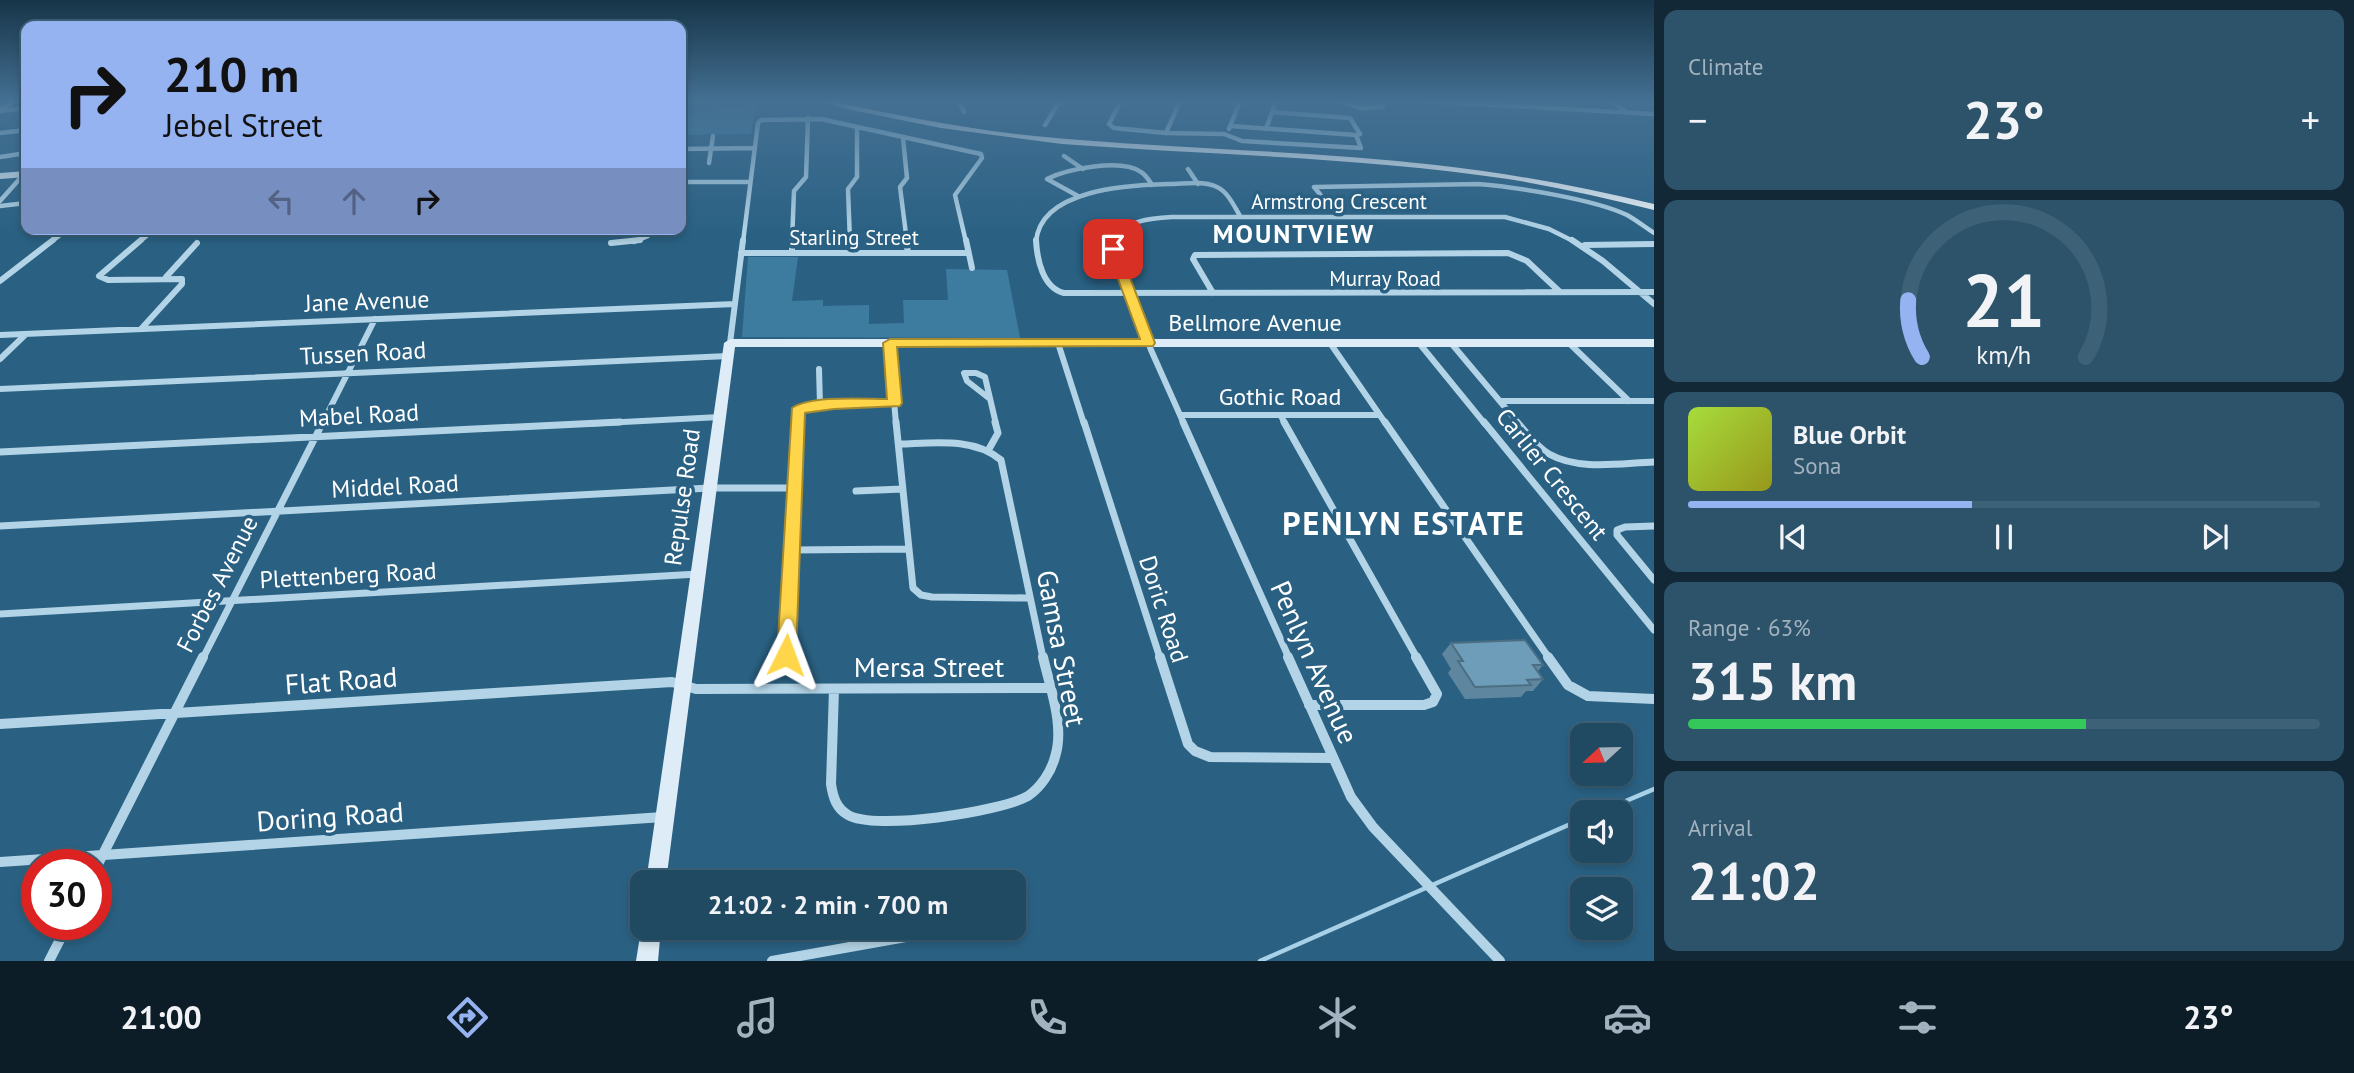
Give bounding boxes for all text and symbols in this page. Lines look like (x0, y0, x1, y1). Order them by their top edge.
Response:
text: 210 m (164, 42, 299, 106)
icon: right (49, 49, 140, 140)
text: Climate (1688, 52, 1763, 81)
text: 23° (1963, 86, 2045, 153)
text: − (1688, 95, 1707, 144)
text: + (2301, 95, 2320, 144)
text: Jebel Street (164, 104, 323, 146)
icon: left (262, 182, 300, 220)
icon: ahead (335, 182, 373, 220)
icon: right (408, 182, 446, 220)
street label: Armstrong Crescent (1251, 188, 1427, 215)
district label: MOUNTVIEW (1213, 217, 1375, 250)
pin (1083, 219, 1143, 279)
street label: Starling Street (789, 224, 919, 251)
icon: arrive (1094, 230, 1132, 268)
text: 21 (1963, 253, 2045, 347)
street label: Murray Road (1329, 265, 1441, 292)
street label: Jane Avenue (303, 283, 430, 319)
street label: Bellmore Avenue (1168, 307, 1342, 338)
street label: Tussen Road (299, 334, 427, 372)
text: km/h (1977, 339, 2031, 371)
street label: Gothic Road (1219, 381, 1341, 412)
street label: Mabel Road (298, 396, 420, 434)
street label: Carlier Crescent (1489, 402, 1615, 546)
text: Blue Orbit (1793, 418, 1906, 451)
street label: Repulse Road (657, 427, 707, 567)
text: Sona (1793, 451, 1842, 480)
street label: Middel Road (330, 467, 460, 505)
district label: PENLYN ESTATE (1282, 502, 1526, 544)
street label: Forbes Avenue (169, 510, 265, 658)
icon: previous (1774, 518, 1812, 556)
icon: pause (1985, 518, 2023, 556)
icon: next (2196, 518, 2234, 556)
street label: Doric Road (1132, 552, 1196, 666)
street label: Plettenberg Road (259, 555, 437, 595)
street label: Gamsa Street (1029, 567, 1095, 730)
street label: Penlyn Avenue (1263, 575, 1367, 749)
text: Range · 63% (1688, 613, 1811, 642)
position arrow (749, 618, 823, 692)
text: 315 km (1688, 647, 1857, 714)
street label: Mersa Street (854, 648, 1005, 685)
street label: Flat Road (283, 658, 399, 702)
north arrow (1570, 723, 1633, 786)
map controls (1570, 723, 1633, 940)
street label: Doring Road (255, 792, 405, 840)
button: sound (1570, 800, 1633, 863)
text: Arrival (1688, 813, 1752, 842)
text: 21:02 (1688, 847, 1820, 914)
speed limit sign: 30 (21, 849, 112, 940)
button: layers (1570, 877, 1633, 940)
text: 21:02 · 2 min · 700 m (708, 888, 948, 921)
icon: directions (443, 993, 492, 1042)
icon: music (733, 993, 782, 1042)
icon: phone (1023, 993, 1072, 1042)
icon: climate (1313, 993, 1362, 1042)
icon: car (1603, 993, 1652, 1042)
icon: filters (1893, 993, 1942, 1042)
text: 21:00 (121, 996, 202, 1038)
text: 23° (2183, 996, 2233, 1038)

